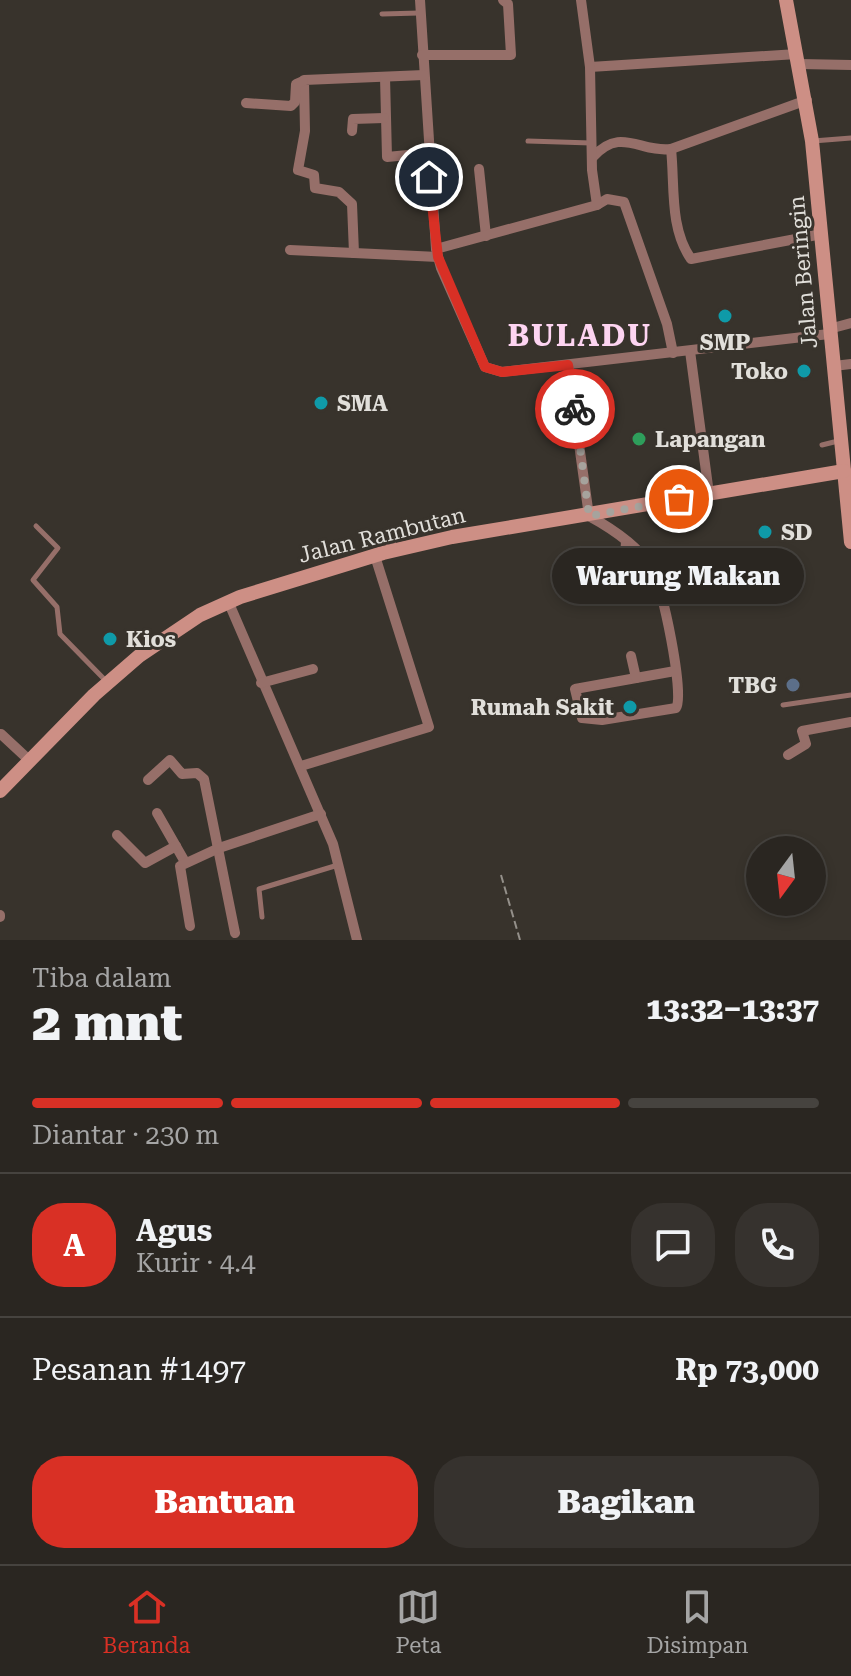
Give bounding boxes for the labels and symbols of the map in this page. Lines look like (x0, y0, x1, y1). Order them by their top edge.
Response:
pin (395, 143, 463, 211)
street label: Jalan Beringin (784, 195, 822, 349)
marker: SMP (716, 307, 734, 325)
district label: BULADU (508, 318, 652, 353)
place label: SMP (700, 330, 750, 355)
place label: Toko (731, 359, 788, 384)
marker: Toko (795, 362, 813, 380)
courier (535, 369, 615, 449)
place label: SMA (337, 391, 388, 416)
marker: SMA (312, 394, 330, 412)
place label: Lapangan (655, 427, 766, 452)
marker: Lapangan (630, 430, 648, 448)
pin (645, 465, 713, 533)
street label: Jalan Rambutan (296, 502, 468, 568)
place label: SD (781, 520, 812, 545)
marker: SD (756, 523, 774, 541)
callout: Warung Makan (553, 547, 805, 603)
place label: Kios (126, 627, 176, 652)
marker: Kios (101, 630, 119, 648)
place label: TBG (728, 673, 777, 698)
marker: TBG (784, 676, 802, 694)
place label: Rumah Sakit (471, 695, 614, 720)
marker: Rumah Sakit (621, 698, 639, 716)
north arrow (746, 836, 826, 916)

